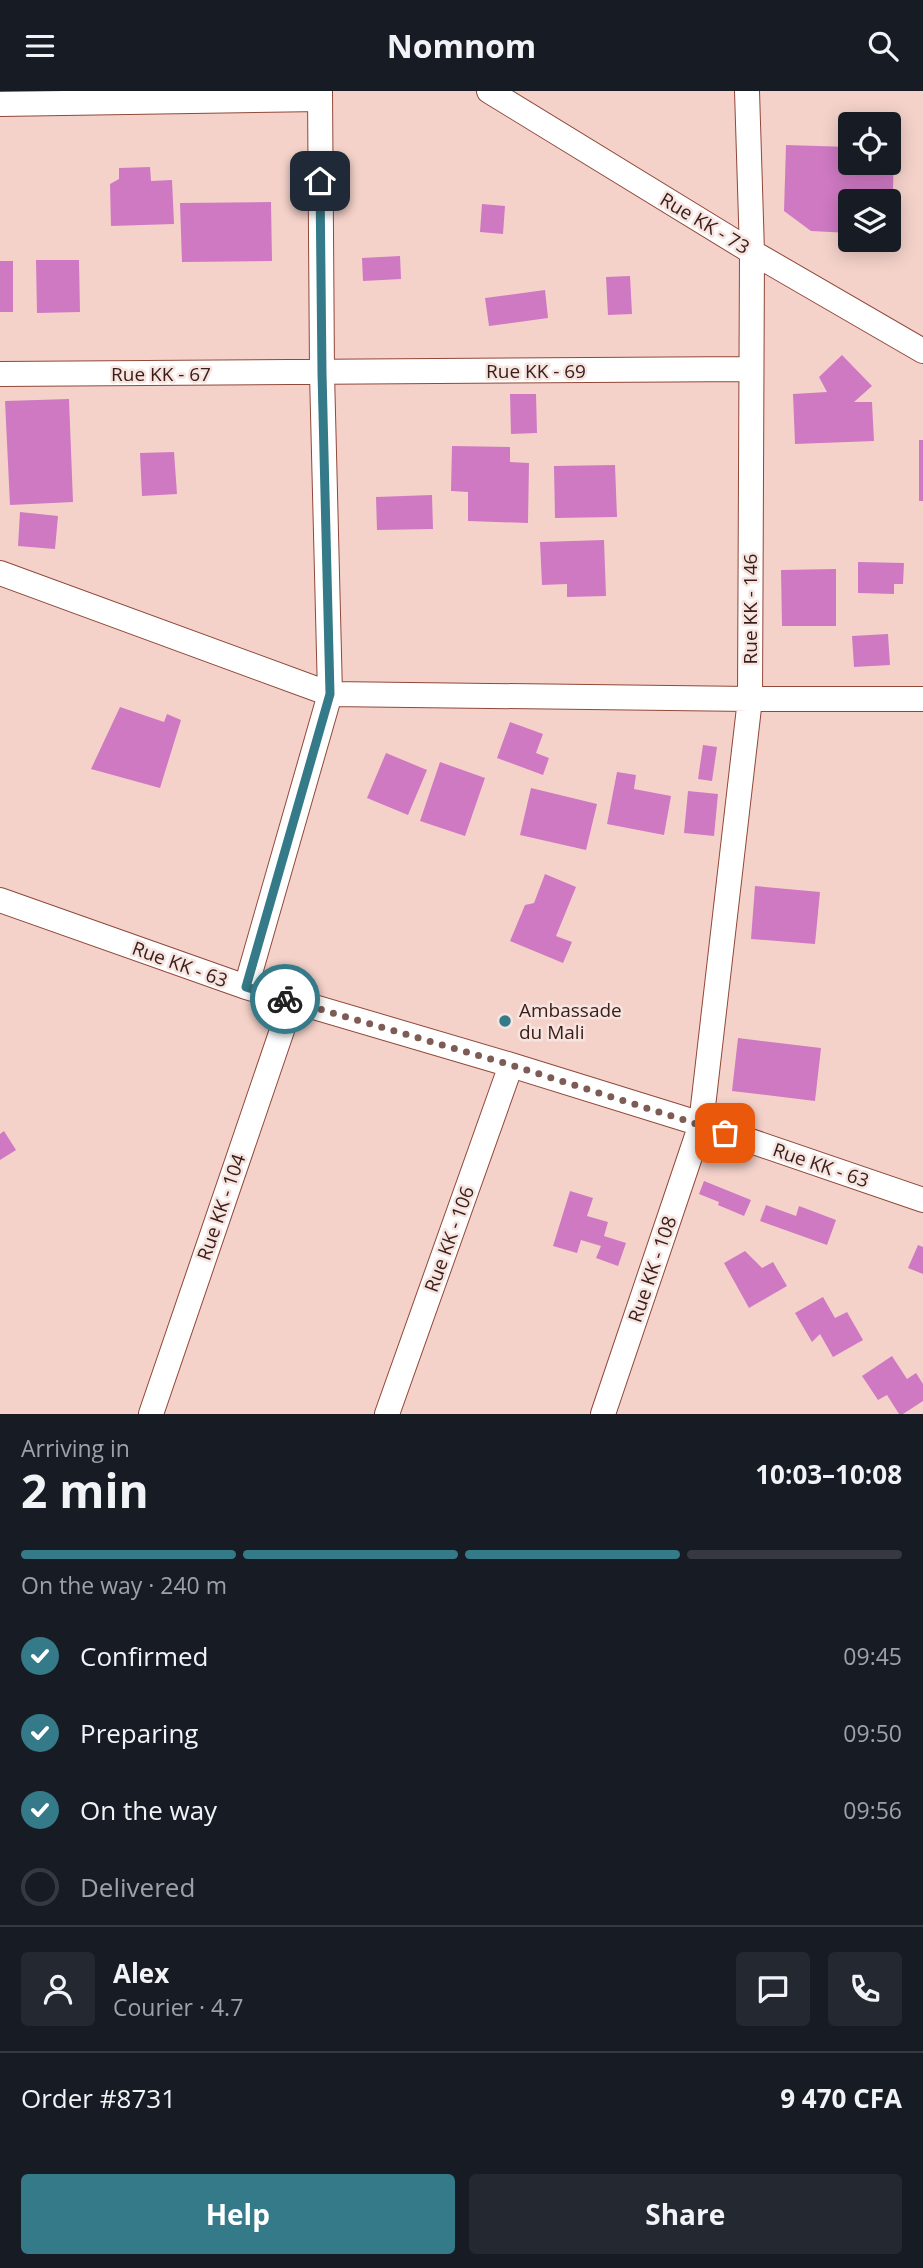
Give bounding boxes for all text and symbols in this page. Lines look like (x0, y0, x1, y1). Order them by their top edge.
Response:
text: Nomnom (387, 24, 536, 67)
icon: menu (21, 27, 59, 65)
icon: search (864, 27, 902, 65)
map controls (838, 112, 901, 252)
button: locate (838, 112, 901, 175)
pin (290, 151, 350, 211)
icon: home (301, 162, 339, 200)
street label: Rue KK - 73 (655, 186, 755, 260)
button: layers (838, 189, 901, 252)
street label: Rue KK - 69 (486, 358, 586, 384)
street label: Rue KK - 67 (111, 361, 211, 387)
street label: Rue KK - 146 (737, 554, 763, 664)
street label: Rue KK - 63 (129, 935, 231, 993)
courier (250, 964, 320, 1034)
icon: bike (266, 980, 304, 1018)
place label: Ambassade du Mali (519, 997, 622, 1045)
marker: Ambassade du Mali (497, 1013, 513, 1029)
pin (695, 1103, 755, 1163)
icon: bag (706, 1114, 744, 1152)
street label: Rue KK - 63 (770, 1136, 872, 1194)
street label: Rue KK - 104 (191, 1150, 251, 1264)
street label: Rue KK - 106 (418, 1182, 480, 1296)
street label: Rue KK - 108 (622, 1212, 682, 1326)
text: Arriving in (21, 1432, 130, 1464)
text: 10:03–10:08 (755, 1456, 902, 1492)
text: 2 min (21, 1459, 149, 1521)
text: On the way · 240 m (21, 1569, 227, 1601)
icon: check (21, 1637, 59, 1675)
text: Confirmed (80, 1638, 208, 1674)
text: 09:45 (843, 1640, 902, 1672)
icon: check (21, 1714, 59, 1752)
text: Preparing (80, 1715, 198, 1751)
text: 09:50 (843, 1717, 902, 1749)
icon: check (21, 1791, 59, 1829)
text: On the way (80, 1792, 217, 1828)
text: 09:56 (843, 1794, 902, 1826)
text: Delivered (80, 1869, 195, 1905)
button: person (21, 1952, 95, 2026)
button: chat (736, 1952, 810, 2026)
button: phone (828, 1952, 902, 2026)
text: Alex (113, 1955, 169, 1991)
text: Courier · 4.7 (113, 1991, 243, 2023)
text: Order #8731 (21, 2080, 176, 2116)
text: 9 470 CFA (780, 2080, 902, 2116)
button: Help (21, 2174, 455, 2254)
button: Share (469, 2174, 902, 2254)

